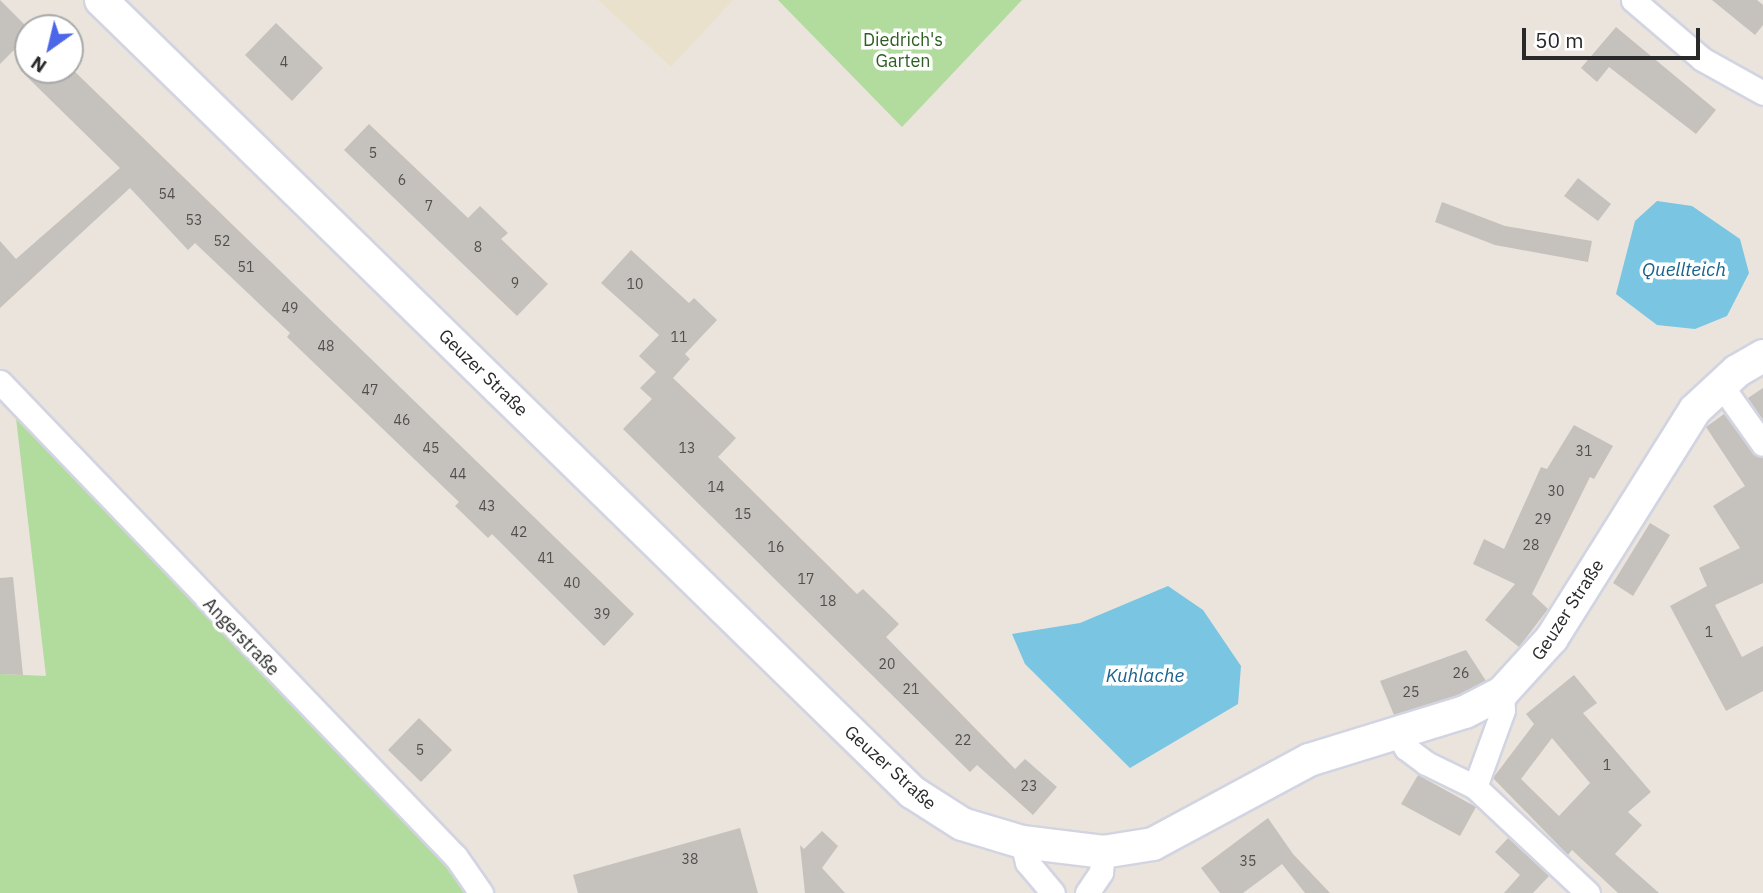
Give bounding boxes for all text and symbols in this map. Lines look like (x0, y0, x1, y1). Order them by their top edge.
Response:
north arrow (14, 14, 84, 84)
scale bar (1525, 14, 1704, 58)
text: 50 m (1535, 26, 1584, 54)
park label: Diedrich's Garten (863, 30, 943, 72)
text: N (26, 51, 51, 79)
house number: 4 (280, 54, 288, 70)
house number: 5 (369, 145, 377, 161)
house number: 6 (398, 172, 406, 188)
house number: 54 (159, 186, 175, 202)
house number: 7 (425, 198, 433, 214)
house number: 53 (186, 212, 202, 228)
house number: 52 (214, 233, 230, 249)
house number: 8 (474, 239, 482, 255)
house number: 51 (238, 259, 254, 275)
water label: Quellteich (1642, 259, 1726, 281)
house number: 9 (511, 275, 519, 291)
house number: 10 (627, 276, 643, 292)
house number: 49 (282, 300, 298, 316)
street label: Geuzer Straße (434, 325, 532, 421)
house number: 11 (671, 329, 687, 345)
house number: 48 (318, 338, 334, 354)
house number: 47 (362, 382, 378, 398)
house number: 46 (394, 412, 410, 428)
house number: 45 (423, 440, 439, 456)
house number: 13 (679, 440, 695, 456)
house number: 31 (1576, 443, 1592, 459)
house number: 44 (450, 466, 466, 482)
house number: 14 (708, 479, 724, 495)
house number: 30 (1548, 483, 1564, 499)
house number: 43 (479, 498, 495, 514)
house number: 15 (735, 506, 751, 522)
house number: 29 (1535, 511, 1551, 527)
house number: 42 (511, 524, 527, 540)
house number: 28 (1523, 537, 1539, 553)
house number: 16 (768, 539, 784, 555)
house number: 41 (538, 550, 554, 566)
street label: Geuzer Straße (1527, 556, 1609, 664)
house number: 17 (798, 571, 814, 587)
house number: 40 (564, 575, 580, 591)
street label: Angerstraße (198, 593, 284, 681)
house number: 18 (820, 593, 836, 609)
house number: 39 (594, 606, 610, 622)
house number: 1 (1705, 624, 1713, 640)
house number: 20 (879, 656, 895, 672)
water label: Kuhlache (1106, 665, 1184, 687)
house number: 26 (1453, 665, 1469, 681)
house number: 21 (903, 681, 919, 697)
house number: 25 (1403, 684, 1419, 700)
street label: Geuzer Straße (840, 721, 940, 815)
house number: 22 (955, 732, 971, 748)
house number: 5 (416, 742, 424, 758)
house number: 1 (1603, 757, 1611, 773)
house number: 23 (1021, 778, 1037, 794)
house number: 38 (682, 851, 698, 867)
house number: 35 (1240, 853, 1256, 869)

